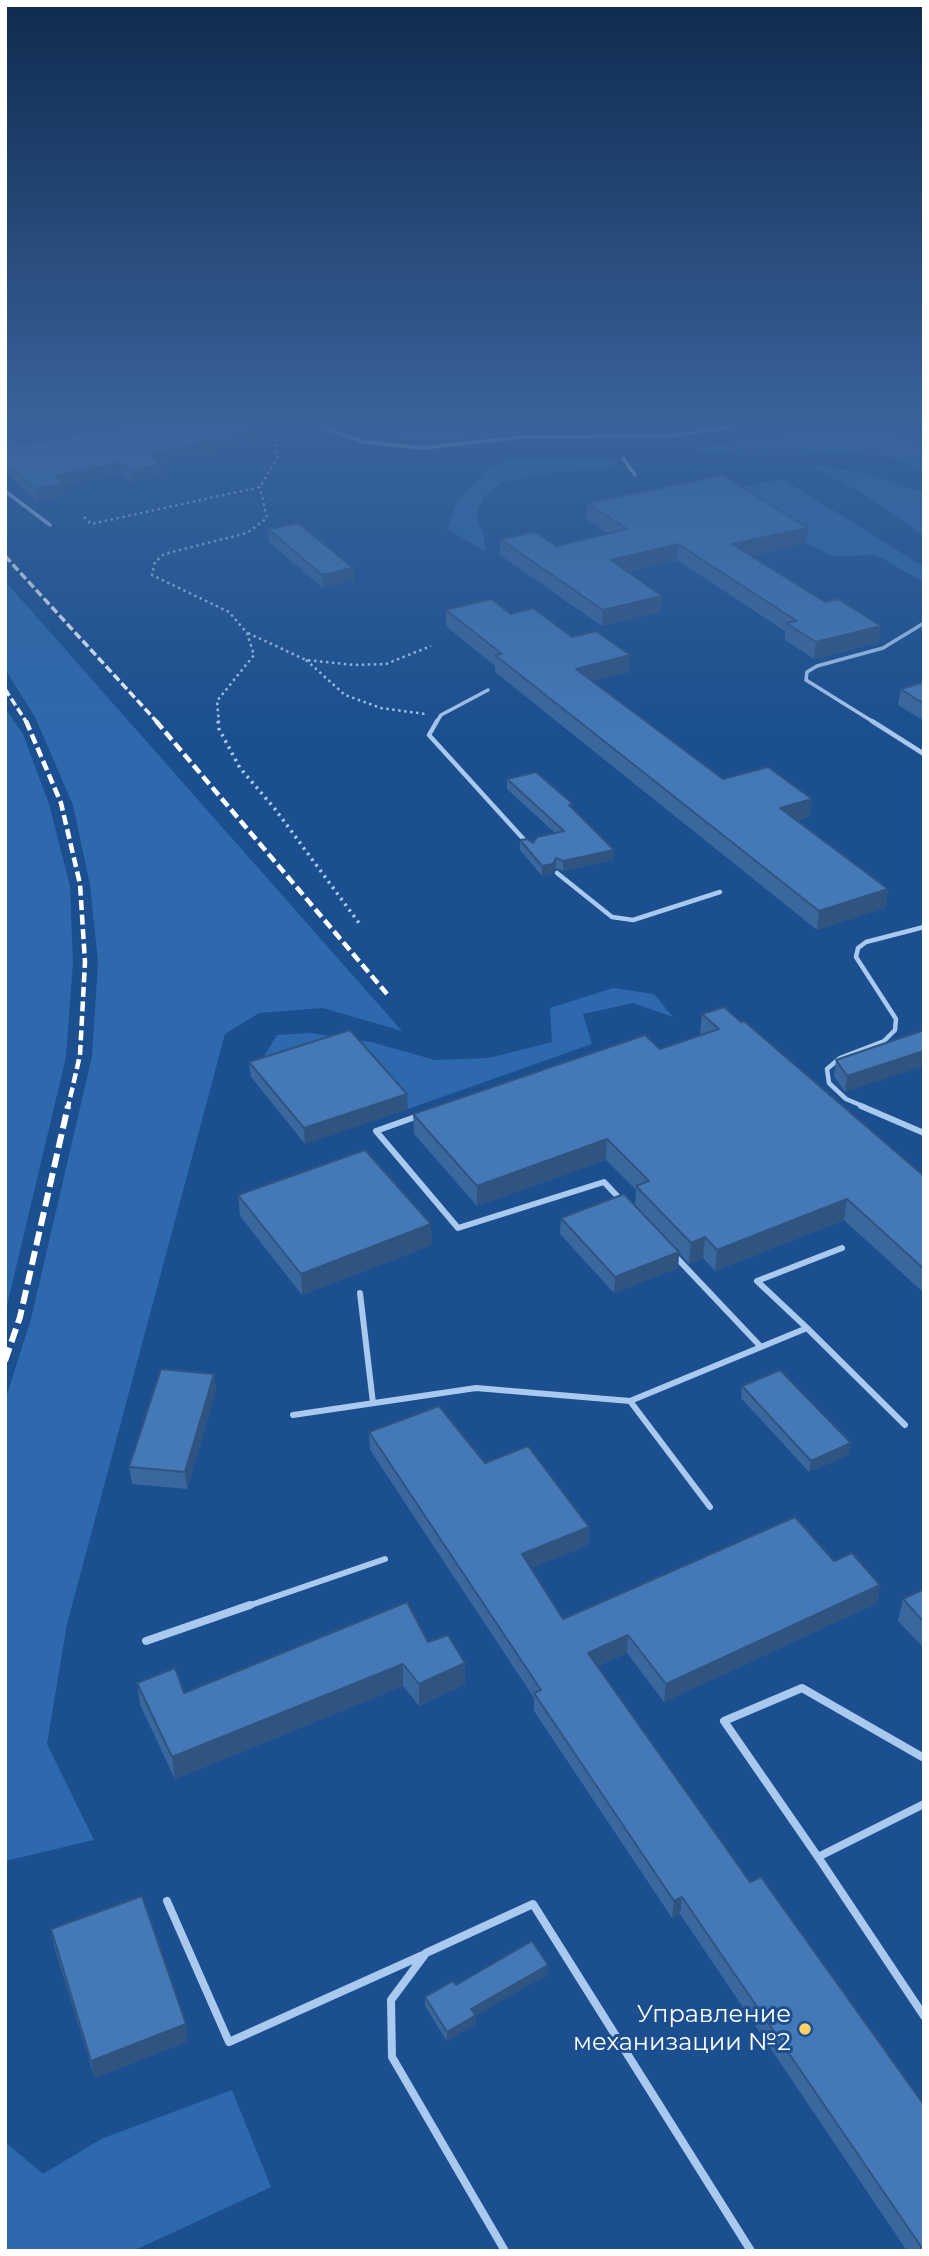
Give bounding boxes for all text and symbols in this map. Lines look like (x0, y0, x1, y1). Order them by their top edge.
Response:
place label: Управление механизации №2 (573, 2001, 791, 2057)
marker: Управление механизации №2 (797, 2021, 813, 2037)

